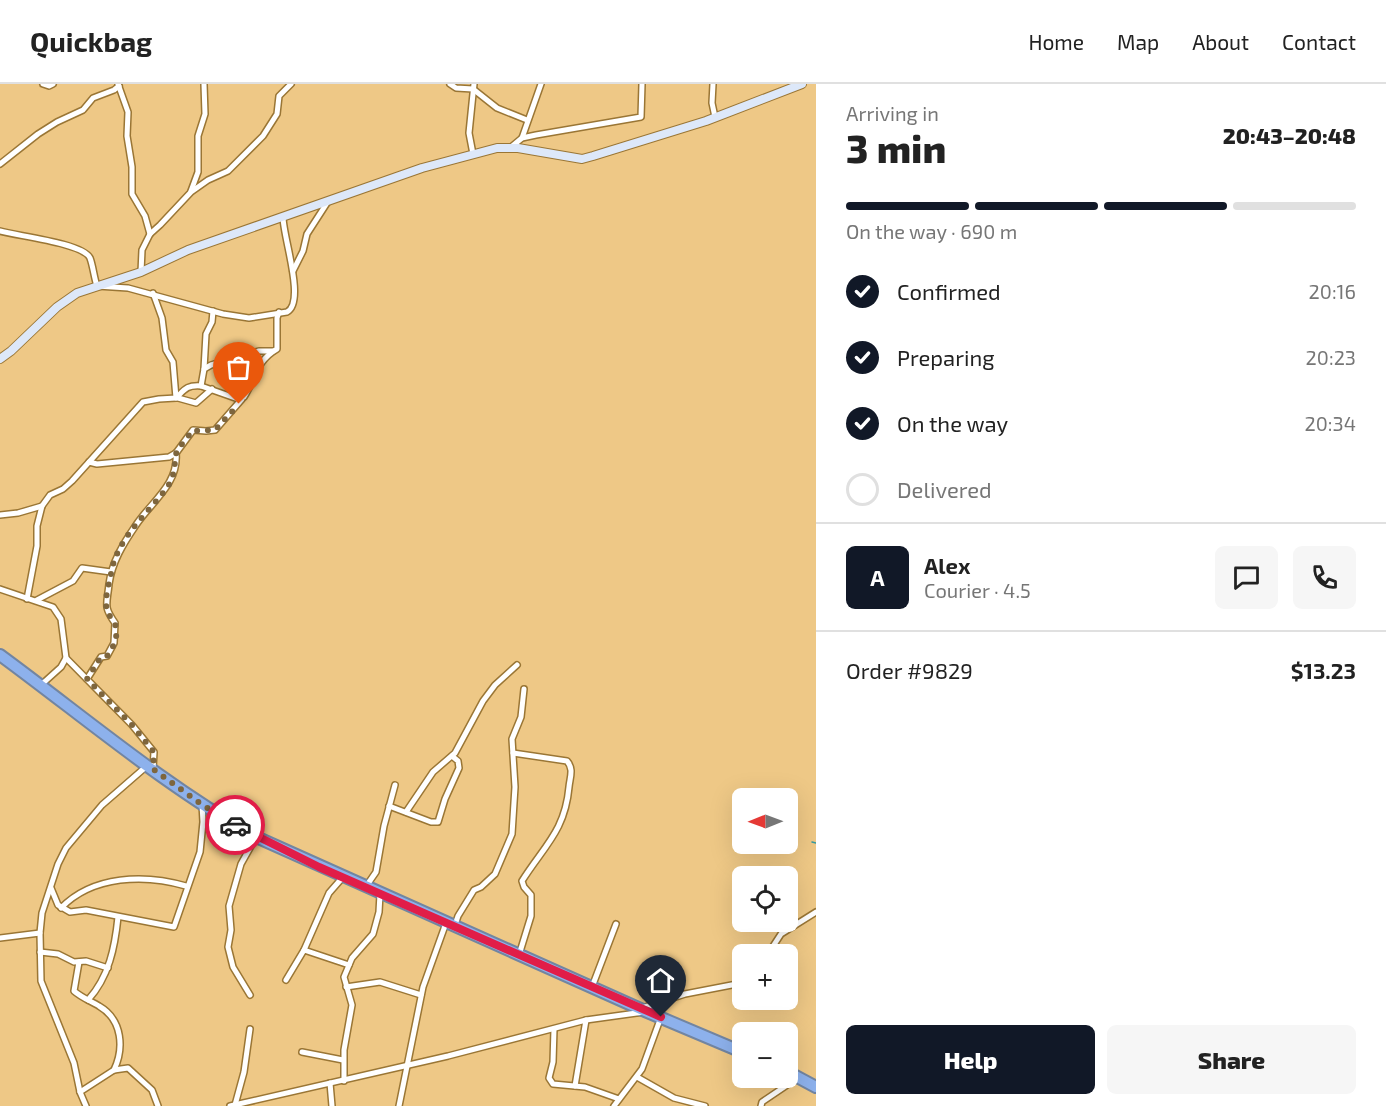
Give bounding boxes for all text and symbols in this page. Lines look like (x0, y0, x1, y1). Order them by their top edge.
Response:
text: Quickbag (30, 24, 152, 58)
text: Home (1028, 29, 1084, 54)
text: Map (1117, 29, 1159, 54)
text: About (1192, 29, 1249, 54)
text: Contact (1282, 29, 1356, 54)
text: Arriving in (846, 101, 939, 125)
text: 20:43–20:48 (1223, 122, 1356, 148)
text: 3 min (846, 124, 946, 171)
text: On the way · 690 m (846, 219, 1017, 243)
icon: check (846, 275, 879, 308)
text: Confirmed (897, 278, 1001, 304)
text: 20:16 (1309, 279, 1356, 303)
icon: check (846, 341, 879, 374)
pin (213, 342, 264, 404)
text: Preparing (897, 344, 995, 370)
text: 20:23 (1306, 345, 1356, 369)
icon: bag (222, 351, 255, 384)
icon: check (846, 407, 879, 440)
text: On the way (897, 410, 1008, 436)
text: 20:34 (1305, 411, 1356, 435)
text: Delivered (897, 476, 992, 502)
button: chat (1215, 546, 1278, 609)
button: phone (1293, 546, 1356, 609)
text: Alex (924, 552, 970, 578)
text: A (870, 564, 885, 590)
text: Courier · 4.5 (924, 578, 1031, 602)
text: Order #9829 (846, 657, 973, 683)
text: $13.23 (1291, 657, 1356, 683)
north arrow (732, 788, 798, 854)
map controls (732, 788, 798, 1088)
courier (205, 795, 265, 855)
icon: car (219, 809, 252, 842)
button: locate (732, 866, 798, 932)
button: + (732, 944, 798, 1010)
pin (635, 955, 686, 1017)
icon: home (644, 964, 677, 997)
button: − (732, 1022, 798, 1088)
button: Help (846, 1025, 1095, 1094)
button: Share (1107, 1025, 1356, 1094)

